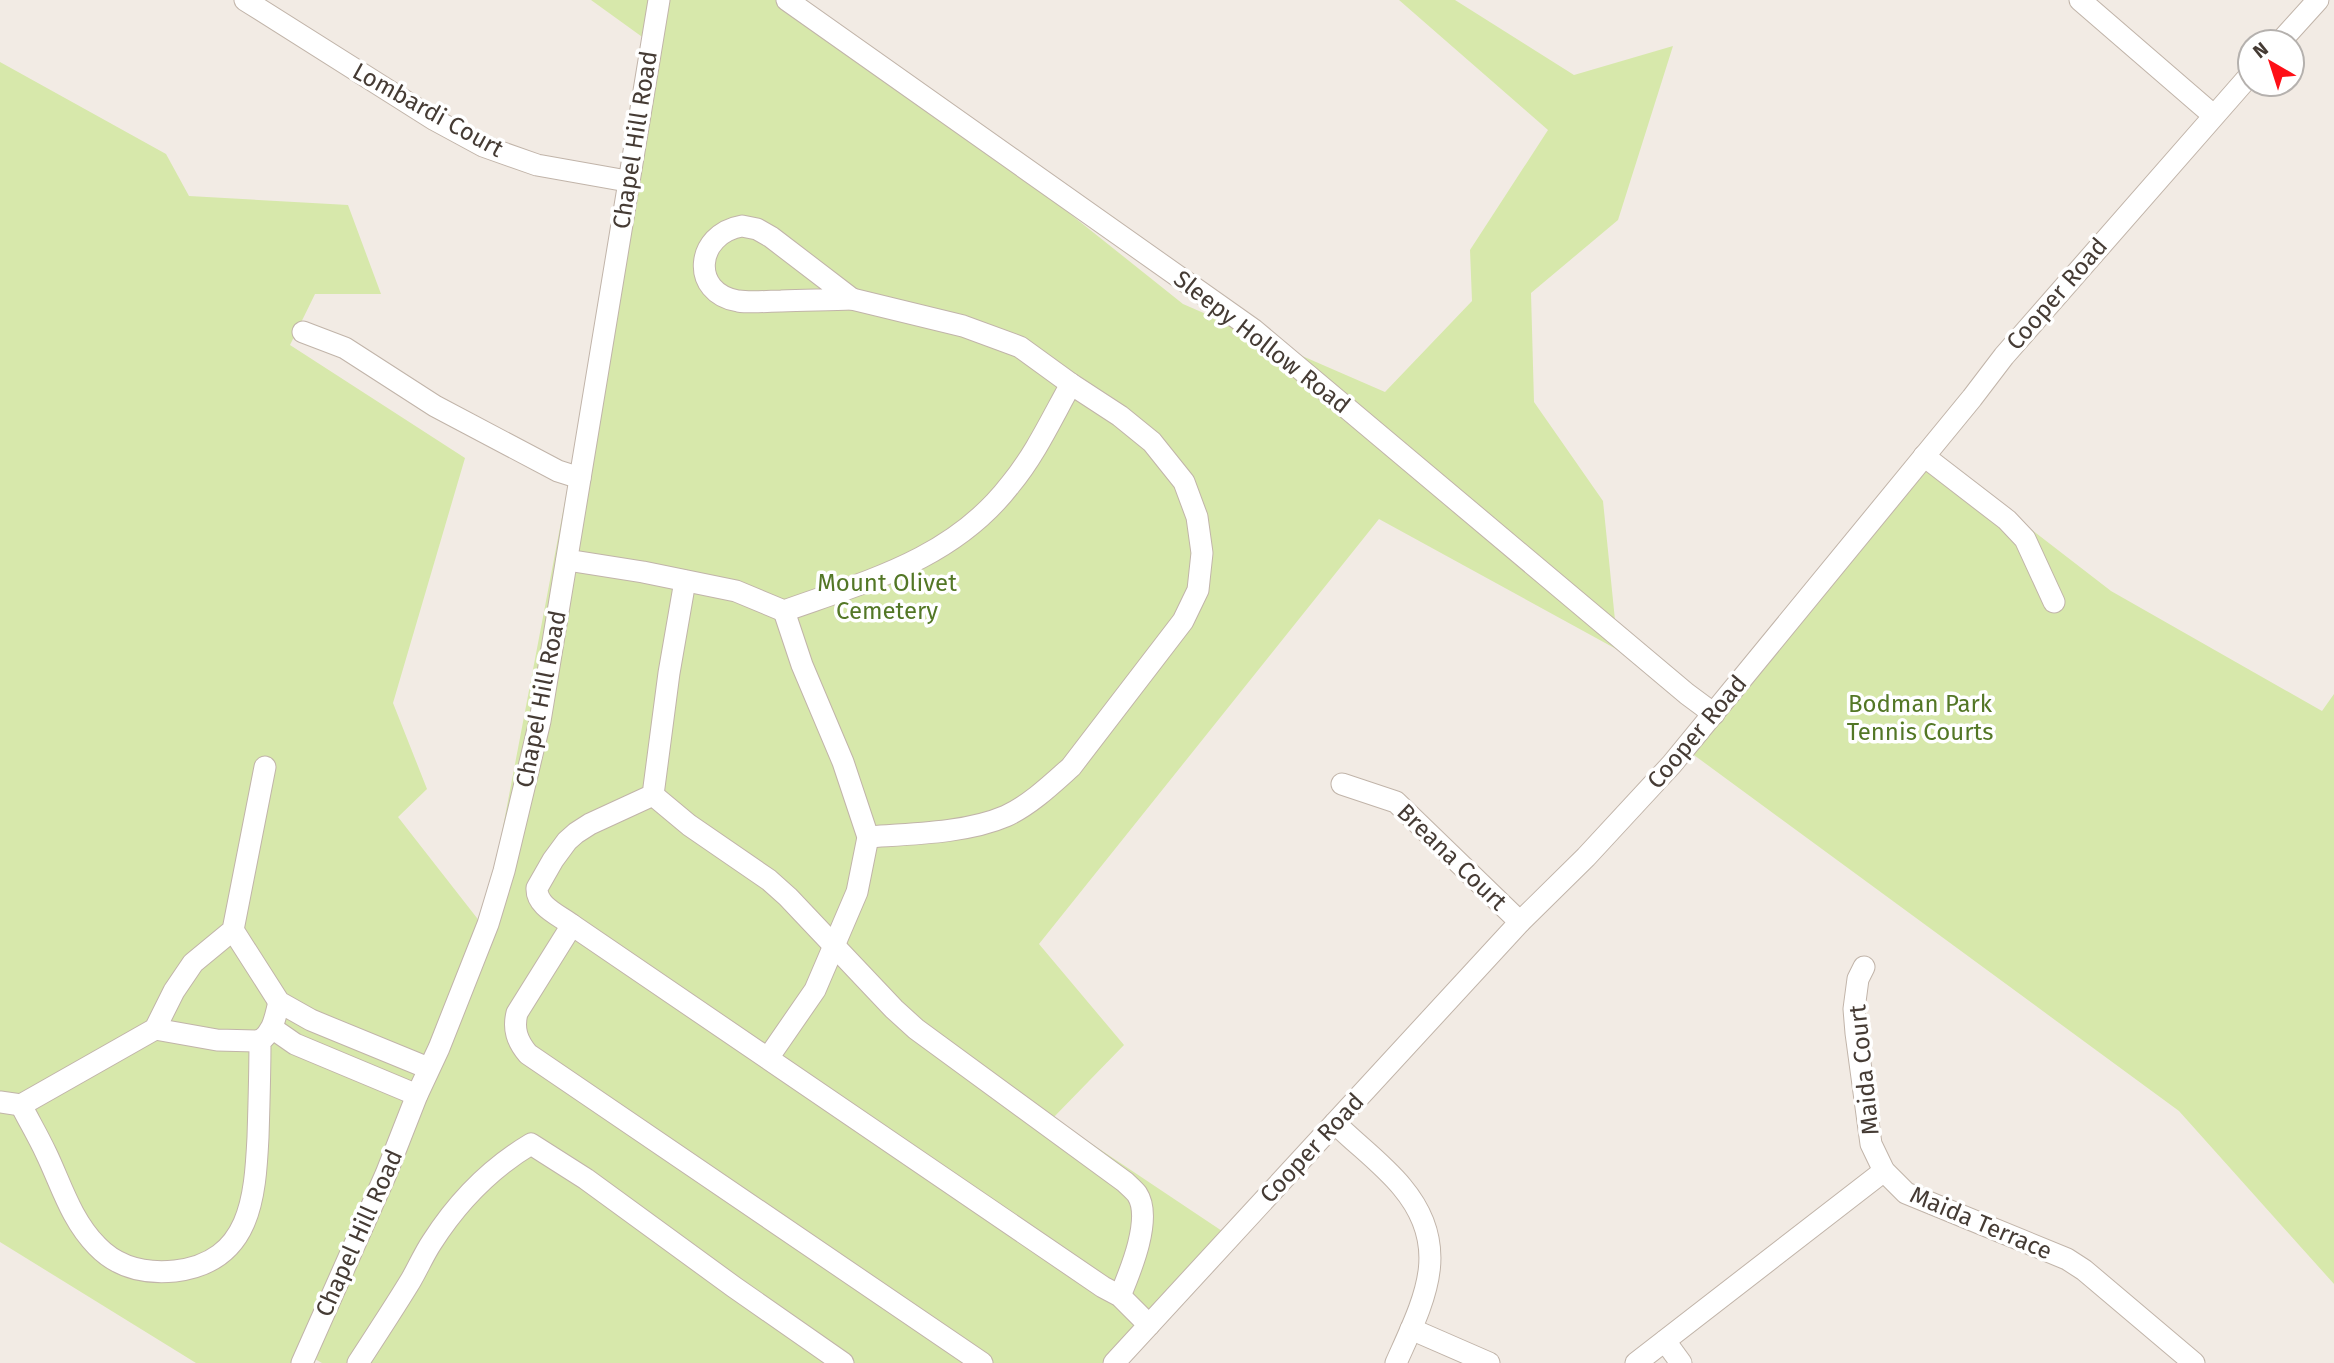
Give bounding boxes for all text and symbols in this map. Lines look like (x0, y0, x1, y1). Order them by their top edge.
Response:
north arrow (2236, 28, 2306, 98)
text: N (2248, 37, 2273, 63)
street label: Chapel Hill Road (607, 49, 663, 231)
street label: Lombardi Court (348, 57, 509, 163)
street label: Cooper Road (2001, 232, 2113, 356)
street label: Sleepy Hollow Road (1168, 265, 1356, 419)
park label: Mount Olivet Cemetery (817, 569, 957, 625)
street label: Chapel Hill Road (510, 608, 572, 790)
street label: Cooper Road (1642, 670, 1752, 794)
park label: Bodman Park Tennis Courts (1847, 690, 1993, 746)
street label: Breana Court (1391, 798, 1513, 916)
street label: Maida Court (1843, 1003, 1885, 1137)
street label: Cooper Road (1254, 1088, 1370, 1208)
street label: Chapel Hill Road (310, 1145, 408, 1321)
street label: Maida Terrace (1906, 1181, 2056, 1265)

